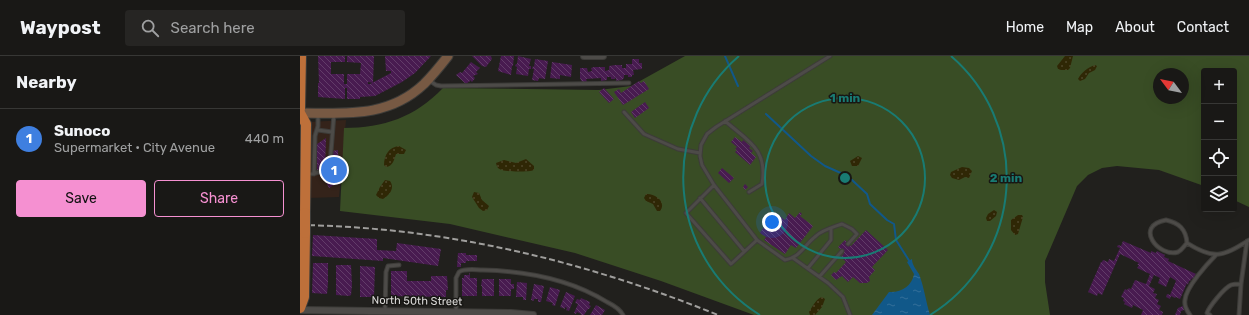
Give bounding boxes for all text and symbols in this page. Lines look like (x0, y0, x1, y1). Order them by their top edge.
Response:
search box (125, 10, 405, 46)
text: Waypost (20, 16, 101, 39)
icon: search (139, 17, 161, 39)
text: Search here (171, 19, 255, 37)
text: Home (1006, 19, 1044, 36)
text: Map (1066, 19, 1093, 36)
text: About (1115, 19, 1155, 36)
text: Contact (1177, 19, 1229, 36)
north arrow (1153, 68, 1189, 104)
map controls (1201, 68, 1237, 212)
button: + (1201, 68, 1237, 104)
text: Nearby (16, 72, 77, 92)
text: 1 min (830, 91, 861, 105)
button: − (1201, 104, 1237, 140)
text: Sunoco (54, 122, 110, 140)
text: 1 (26, 131, 32, 146)
text: 440 m (245, 131, 284, 146)
text: Supermarket · City Avenue (54, 140, 215, 155)
button: locate (1201, 140, 1237, 176)
pin: 1 (321, 155, 347, 185)
centre of rings (838, 171, 852, 185)
text: 2 min (990, 171, 1023, 185)
button: layers (1201, 176, 1237, 212)
button: Save (16, 180, 146, 217)
button: Share (154, 180, 284, 217)
your location (762, 212, 782, 232)
street label: North 50th Street (371, 294, 463, 308)

